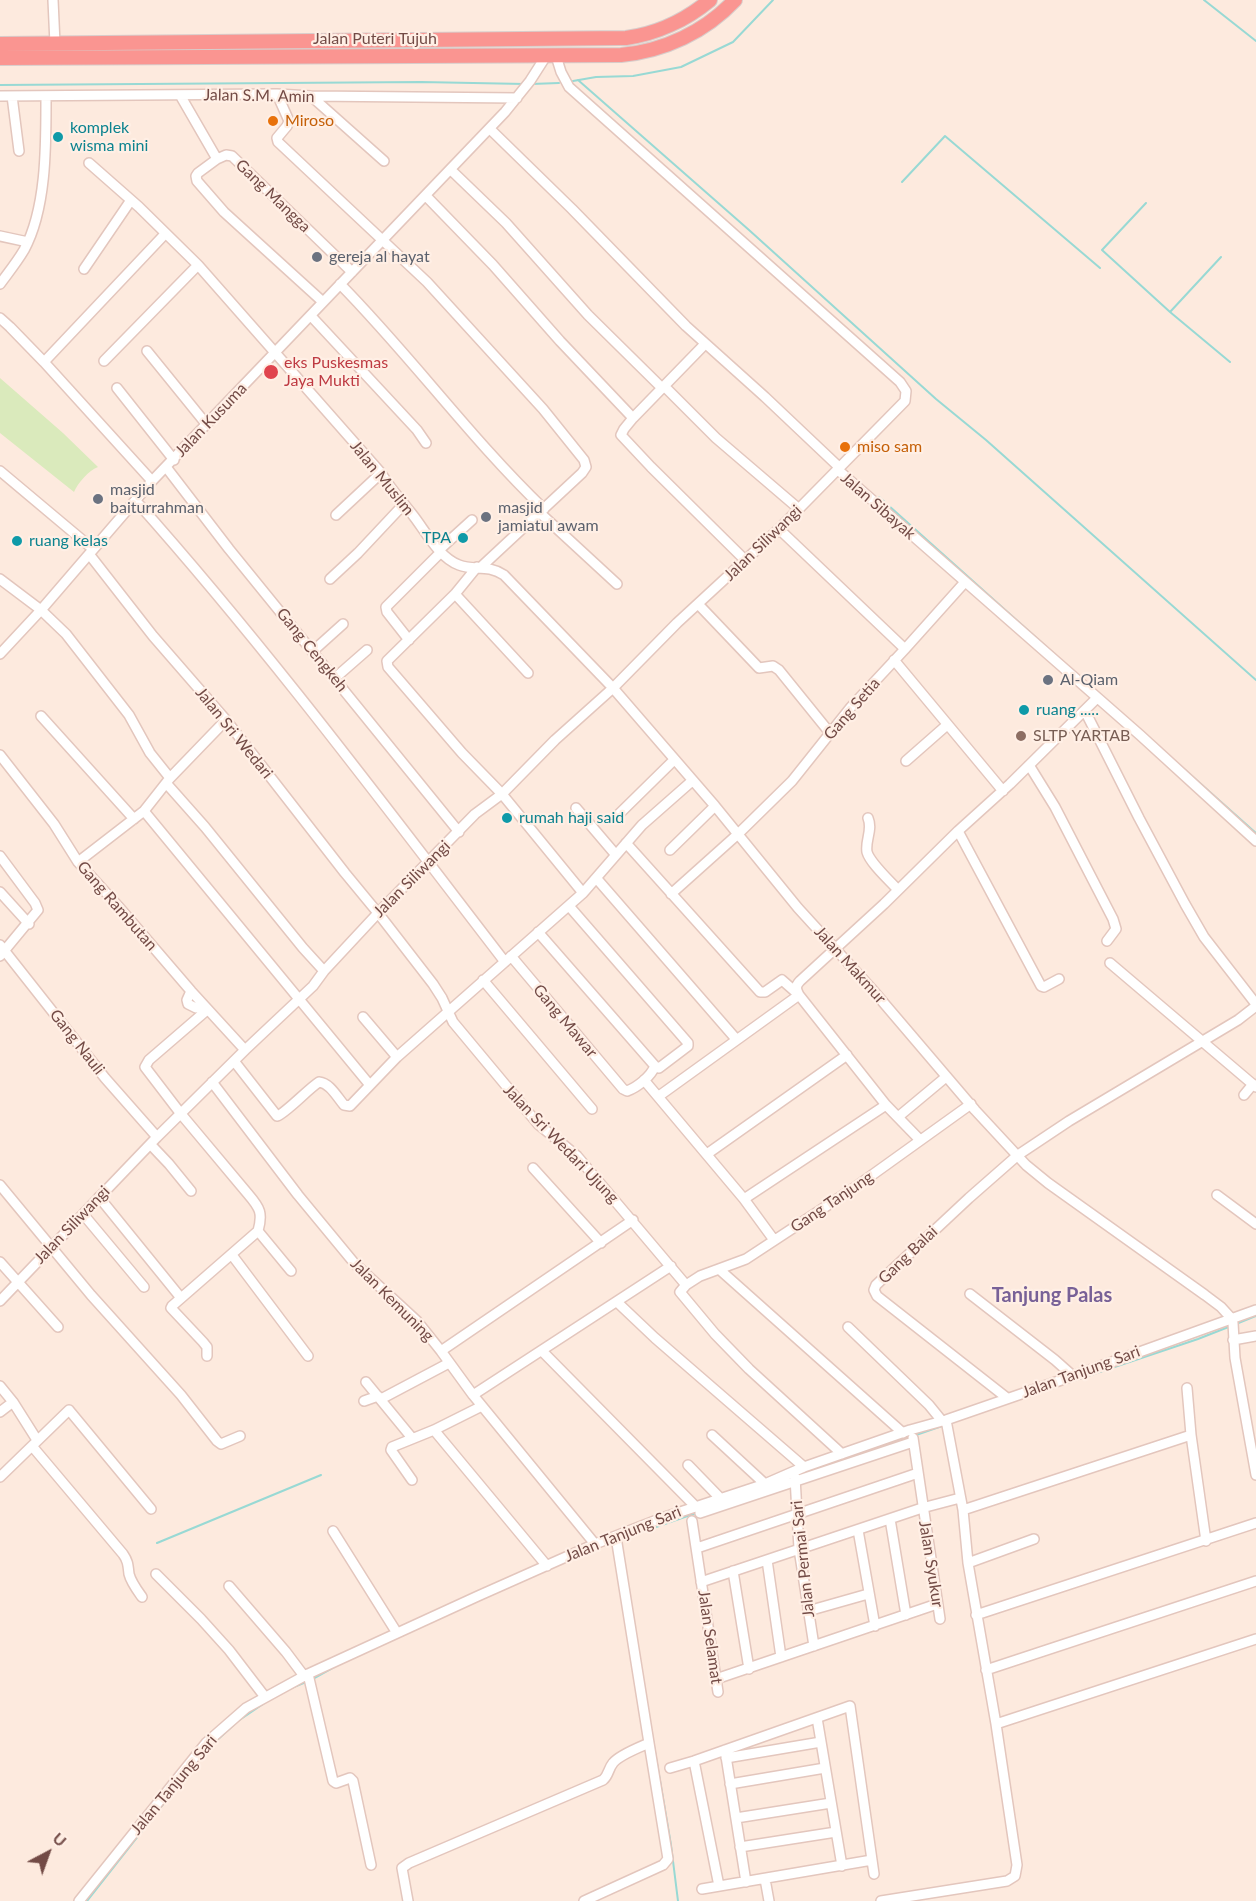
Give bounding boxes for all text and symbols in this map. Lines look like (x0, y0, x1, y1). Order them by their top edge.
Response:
street label: Jalan Puteri Tujuh (313, 29, 437, 49)
street label: Jalan S.M. Amin (203, 85, 315, 107)
place label: Miroso (285, 111, 334, 131)
marker: Miroso (266, 114, 280, 128)
place label: komplek wisma mini (70, 118, 148, 156)
marker: komplek wisma mini (51, 130, 65, 144)
street label: Gang Mangga (231, 155, 315, 237)
place label: gereja al hayat (329, 247, 430, 267)
marker: gereja al hayat (310, 250, 324, 264)
place label: eks Puskesmas Jaya Mukti (284, 353, 388, 391)
marker: eks Puskesmas Jaya Mukti (262, 363, 280, 381)
street label: Jalan Kusuma (171, 379, 251, 461)
street label: Jalan Muslim (346, 437, 418, 519)
place label: miso sam (857, 437, 922, 457)
marker: miso sam (838, 440, 852, 454)
street label: Jalan Sibayak (837, 468, 919, 544)
place label: masjid baiturrahman (110, 480, 204, 518)
marker: masjid baiturrahman (91, 492, 105, 506)
place label: masjid jamiatul awam (498, 498, 599, 536)
street label: Jalan Siliwangi (720, 501, 806, 585)
marker: masjid jamiatul awam (479, 510, 493, 524)
place label: TPA (422, 528, 451, 548)
place label: ruang kelas (29, 531, 108, 551)
marker: TPA (456, 531, 470, 545)
marker: ruang kelas (10, 534, 24, 548)
street label: Gang Cengkeh (272, 604, 352, 696)
place label: Al-Qiam (1060, 670, 1118, 690)
marker: Al-Qiam (1041, 673, 1055, 687)
street label: Gang Setia (820, 674, 884, 744)
street label: Jalan Sri Wedari (191, 683, 277, 783)
place label: ruang ..... (1036, 700, 1099, 720)
marker: ruang ..... (1017, 703, 1031, 717)
place label: SLTP YARTAB (1033, 726, 1130, 746)
marker: SLTP YARTAB (1014, 729, 1028, 743)
place label: rumah haji said (519, 808, 624, 828)
marker: rumah haji said (500, 811, 514, 825)
street label: Jalan Siliwangi (370, 837, 454, 921)
street label: Gang Rambutan (73, 857, 161, 955)
street label: Jalan Makmur (810, 922, 890, 1008)
street label: Gang Mawar (529, 980, 601, 1062)
street label: Gang Nauli (46, 1006, 108, 1078)
street label: Jalan Sri Wedari Ujung (499, 1081, 623, 1207)
street label: Gang Tanjung (787, 1167, 877, 1237)
street label: Jalan Siliwangi (30, 1182, 114, 1268)
street label: Gang Balai (874, 1222, 942, 1288)
street label: Jalan Kemuning (346, 1254, 438, 1346)
district label: Tanjung Palas (992, 1284, 1112, 1308)
street label: Jalan Tanjung Sari (1019, 1342, 1143, 1402)
street label: Jalan Permai Sari (787, 1499, 819, 1619)
street label: Jalan Tanjung Sari (562, 1502, 684, 1566)
street label: Jalan Syukur (915, 1519, 947, 1609)
street label: Jalan Selamat (694, 1589, 726, 1685)
street label: Jalan Tanjung Sari (127, 1731, 221, 1839)
north arrow (18, 1823, 78, 1883)
text: U (49, 1828, 71, 1850)

